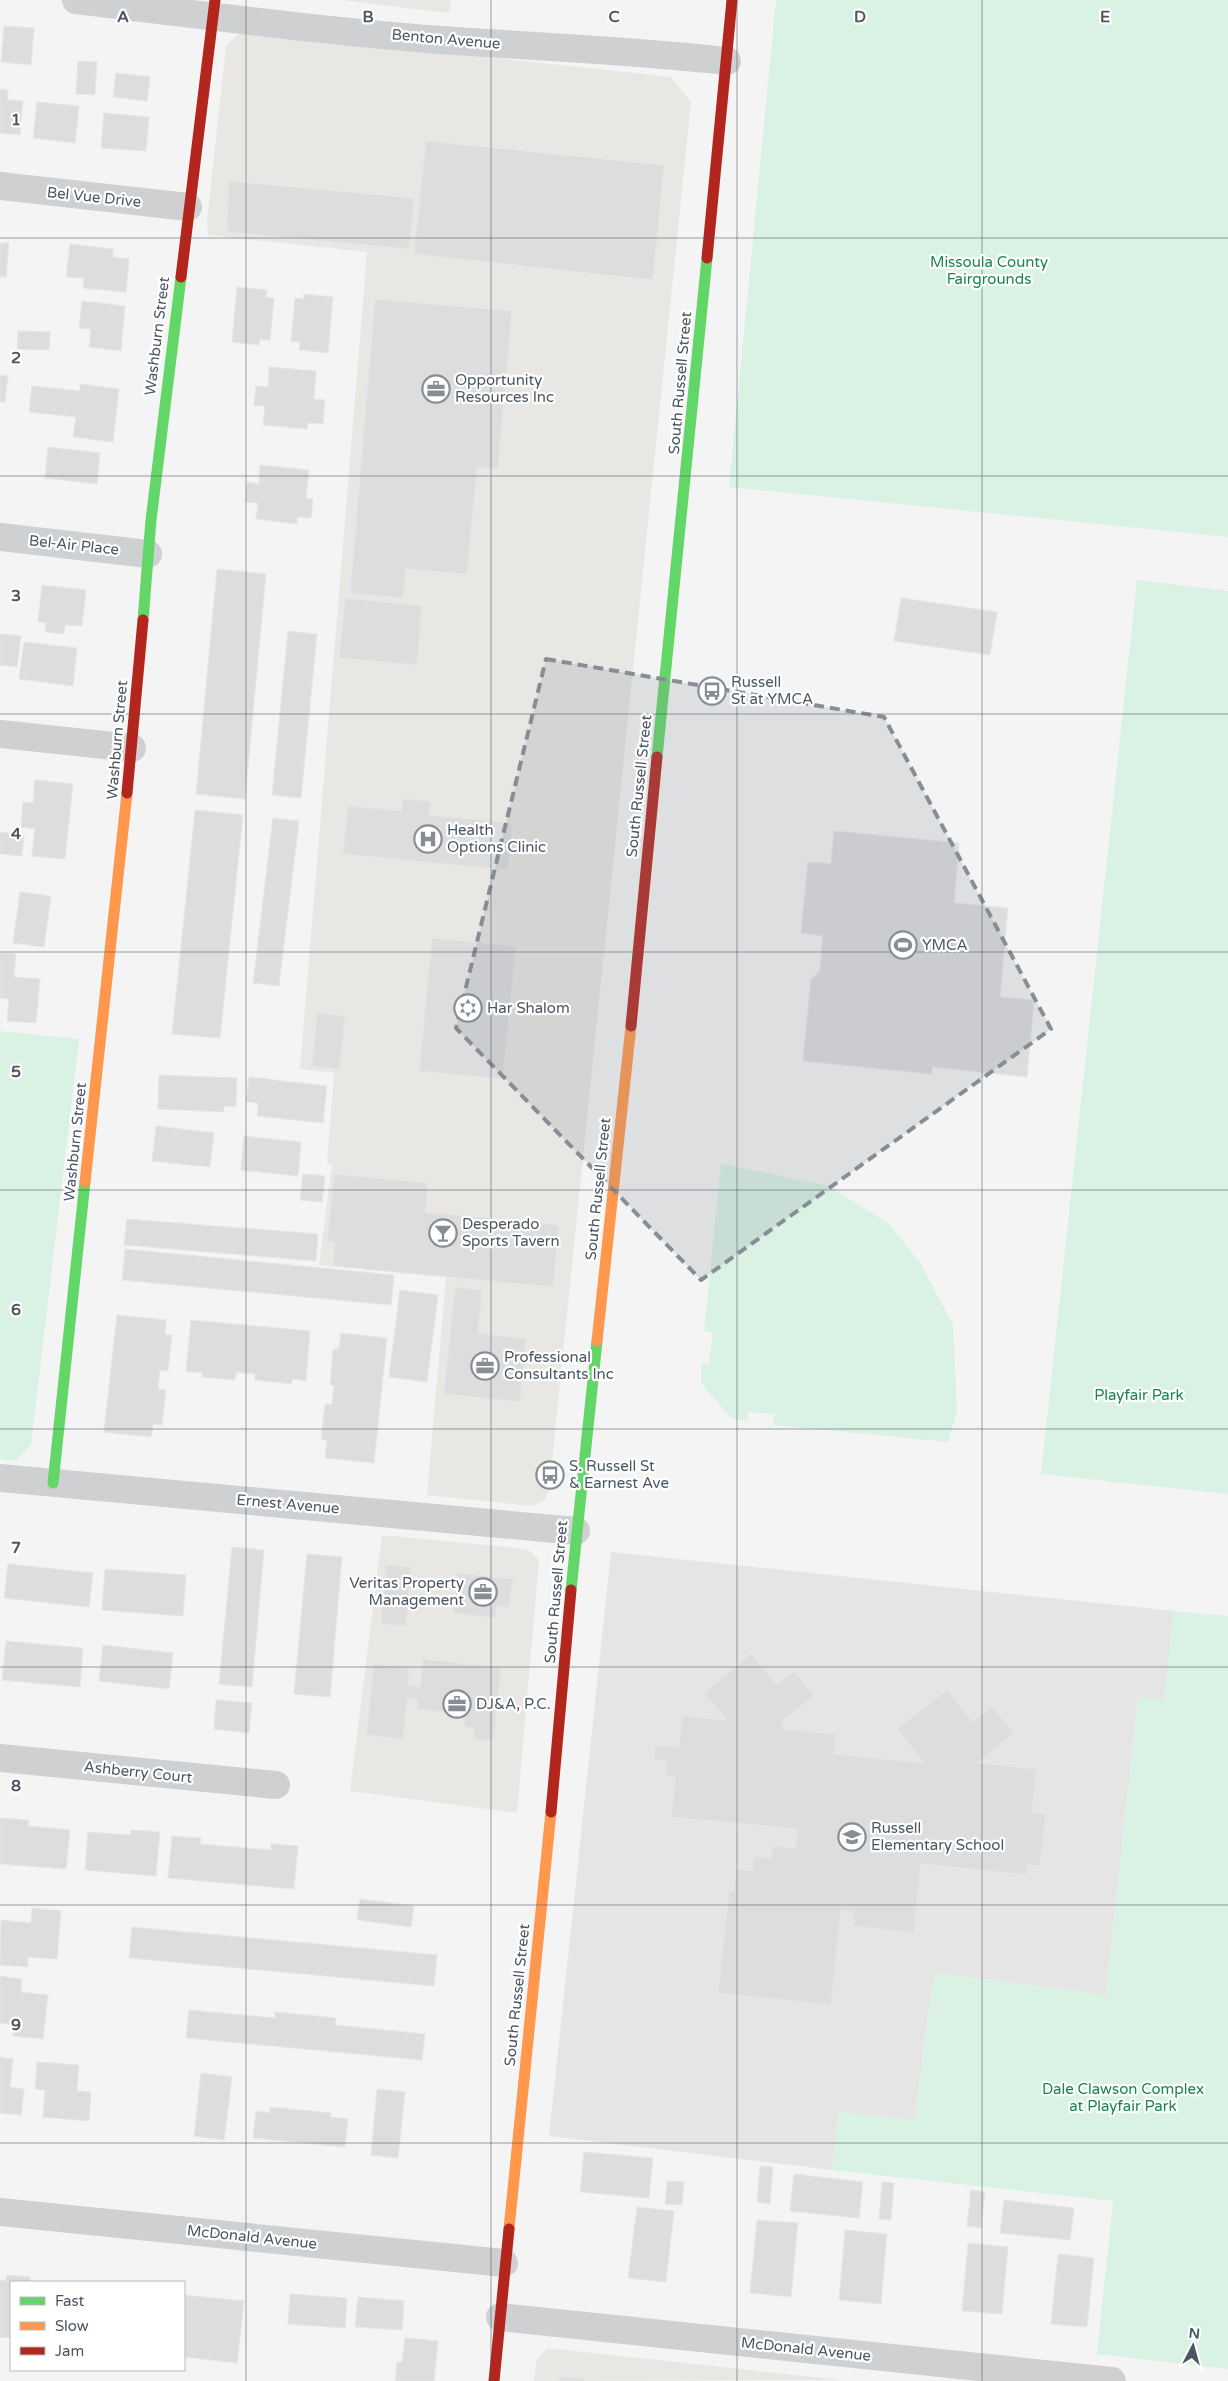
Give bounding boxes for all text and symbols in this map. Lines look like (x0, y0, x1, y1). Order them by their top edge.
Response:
text: A (117, 7, 129, 27)
text: B (362, 7, 374, 27)
text: C (608, 7, 620, 27)
text: D (854, 7, 866, 27)
text: E (1100, 7, 1110, 27)
street label: Benton Avenue (391, 25, 501, 53)
text: 1 (11, 110, 21, 130)
street label: Bel Vue Drive (46, 183, 142, 211)
park label: Missoula County Fairgrounds (930, 253, 1048, 288)
street label: Washburn Street (141, 275, 173, 396)
street label: South Russell Street (665, 311, 695, 455)
text: 2 (11, 348, 21, 368)
place label: Opportunity Resources Inc (455, 371, 554, 406)
office icon: Opportunity Resources Inc (421, 374, 451, 404)
street label: Bel-Air Place (28, 531, 120, 559)
text: 3 (11, 586, 21, 606)
place label: Russell St at YMCA (731, 673, 813, 708)
bus stop icon: Russell St at YMCA (697, 676, 727, 706)
street label: Washburn Street (103, 679, 131, 800)
street label: South Russell Street (623, 714, 655, 858)
place label: Health Options Clinic (447, 821, 546, 856)
text: 4 (11, 824, 21, 844)
hospital icon: Health Options Clinic (413, 824, 443, 854)
sports icon: YMCA (888, 930, 918, 960)
place label: YMCA (922, 936, 968, 954)
synagogue icon: Har Shalom (453, 993, 483, 1023)
place label: Har Shalom (487, 999, 570, 1017)
text: 5 (11, 1062, 21, 1082)
street label: Washburn Street (60, 1081, 90, 1202)
street label: South Russell Street (582, 1117, 614, 1261)
place label: Desperado Sports Tavern (462, 1215, 560, 1250)
bar icon: Desperado Sports Tavern (428, 1218, 458, 1248)
text: 6 (11, 1300, 21, 1320)
place label: Professional Consultants Inc (504, 1348, 614, 1383)
office icon: Professional Consultants Inc (470, 1351, 500, 1381)
park label: Playfair Park (1094, 1386, 1184, 1404)
place label: S. Russell St & Earnest Ave (569, 1457, 669, 1492)
bus stop icon: S. Russell St & Earnest Ave (535, 1460, 565, 1490)
street label: Ernest Avenue (236, 1491, 340, 1517)
street label: South Russell Street (541, 1520, 571, 1664)
text: 7 (11, 1538, 21, 1558)
place label: Veritas Property Management (349, 1574, 464, 1609)
office icon: Veritas Property Management (468, 1577, 498, 1607)
office icon: DJ&A, P.C. (442, 1689, 472, 1719)
place label: DJ&A, P.C. (476, 1695, 551, 1713)
street label: Ashberry Court (83, 1757, 193, 1787)
text: 8 (11, 1776, 21, 1796)
place label: Russell Elementary School (871, 1819, 1004, 1854)
school or university icon: Russell Elementary School (837, 1822, 867, 1852)
street label: South Russell Street (501, 1923, 533, 2067)
text: 9 (11, 2015, 21, 2035)
park label: Dale Clawson Complex at Playfair Park (1042, 2080, 1204, 2115)
street label: McDonald Avenue (186, 2221, 318, 2253)
legend (10, 2281, 185, 2371)
text: Fast (55, 2292, 85, 2310)
text: Slow (55, 2317, 89, 2335)
north arrow (1168, 2321, 1218, 2371)
text: N (1188, 2325, 1201, 2343)
street label: McDonald Avenue (740, 2333, 872, 2365)
text: Jam (55, 2342, 84, 2360)

